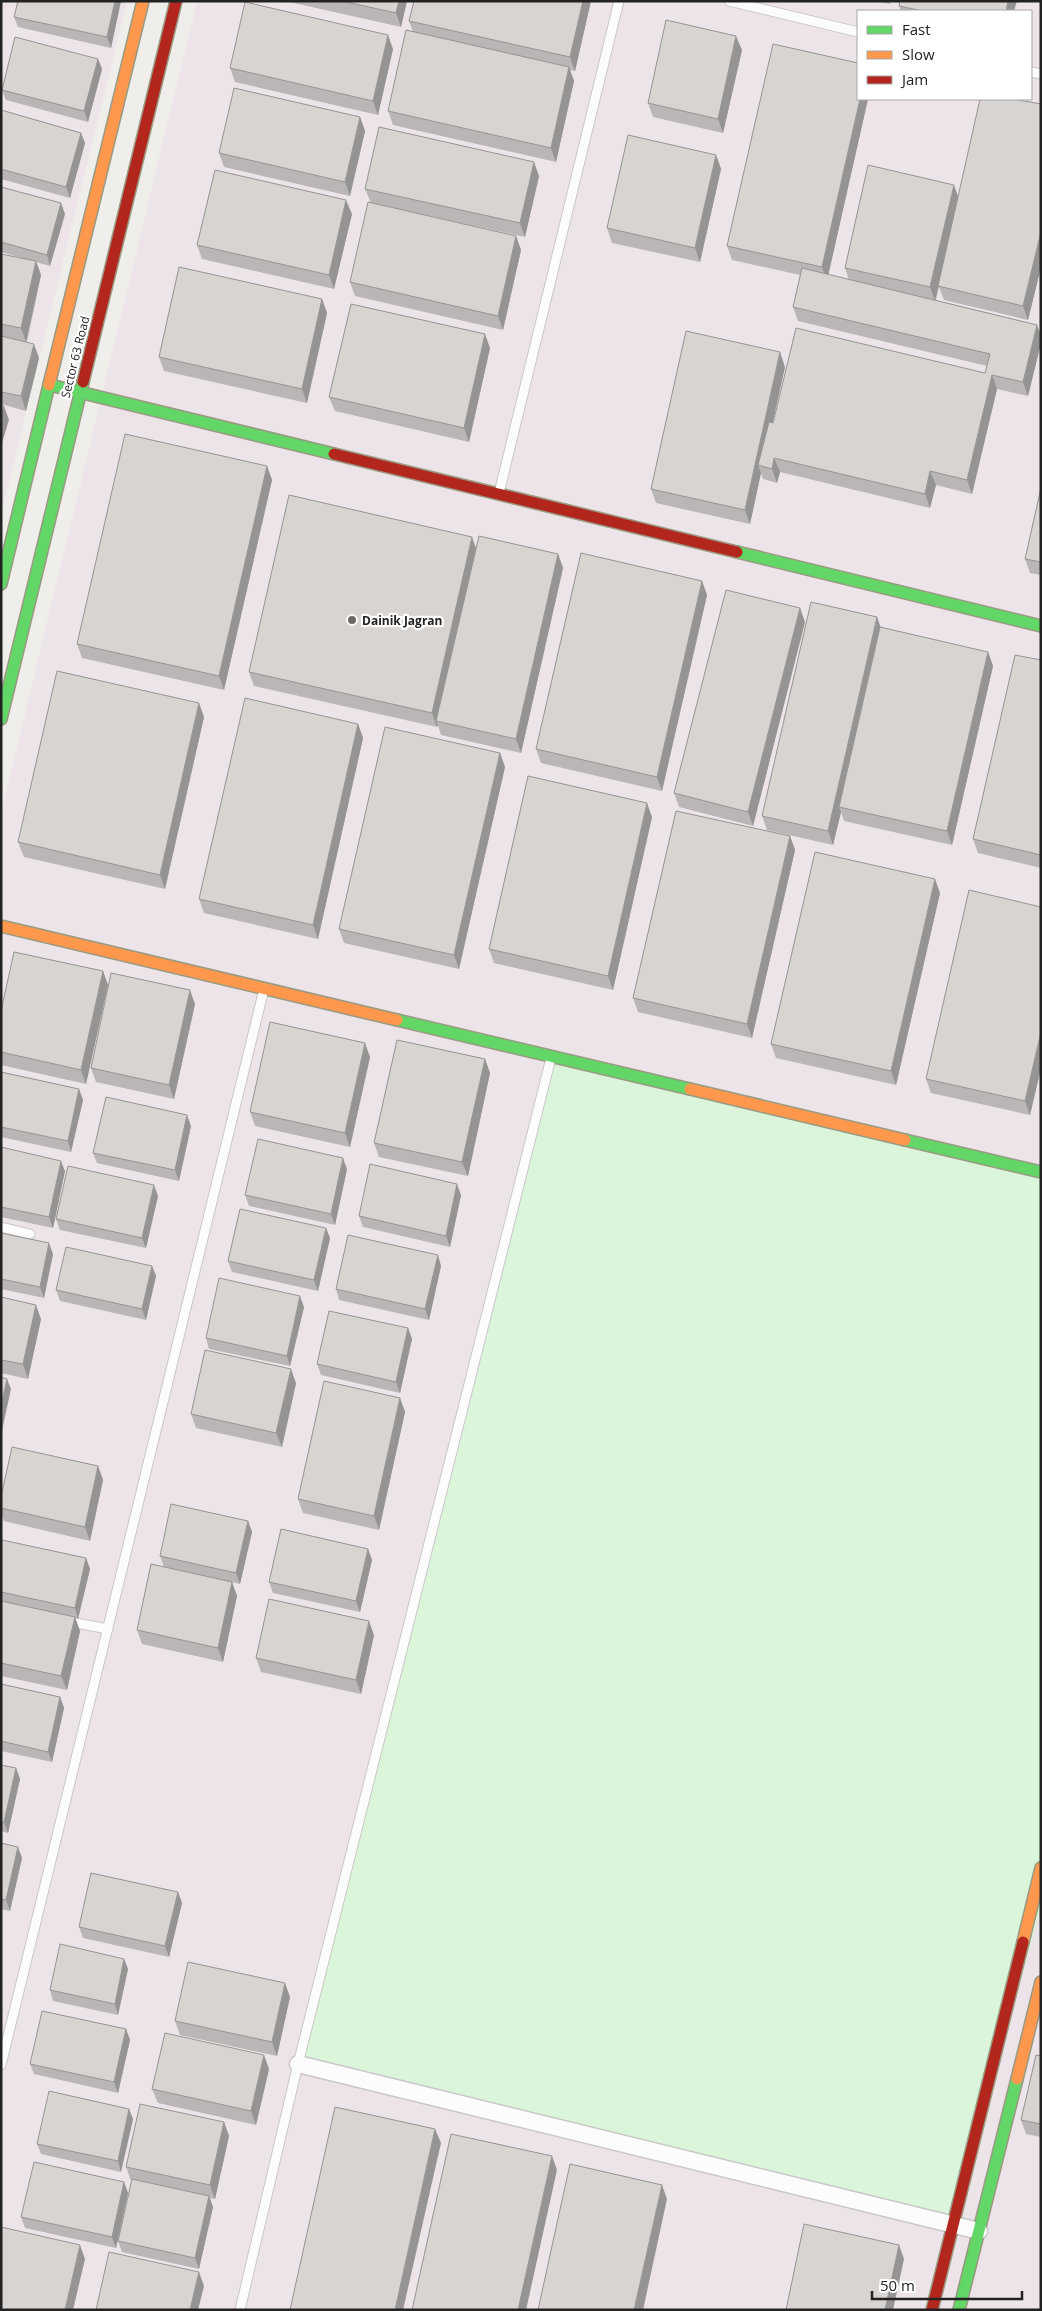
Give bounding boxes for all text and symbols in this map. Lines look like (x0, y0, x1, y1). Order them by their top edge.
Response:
legend (857, 10, 1032, 100)
text: Fast (902, 19, 931, 39)
text: Slow (902, 44, 935, 64)
text: Jam (900, 69, 928, 89)
street label: Sector 63 Road (57, 314, 93, 400)
place label: Dainik Jagran (362, 612, 442, 629)
marker: Dainik Jagran (346, 614, 358, 626)
scale bar (872, 2268, 1022, 2300)
text: 50 m (880, 2275, 915, 2295)

